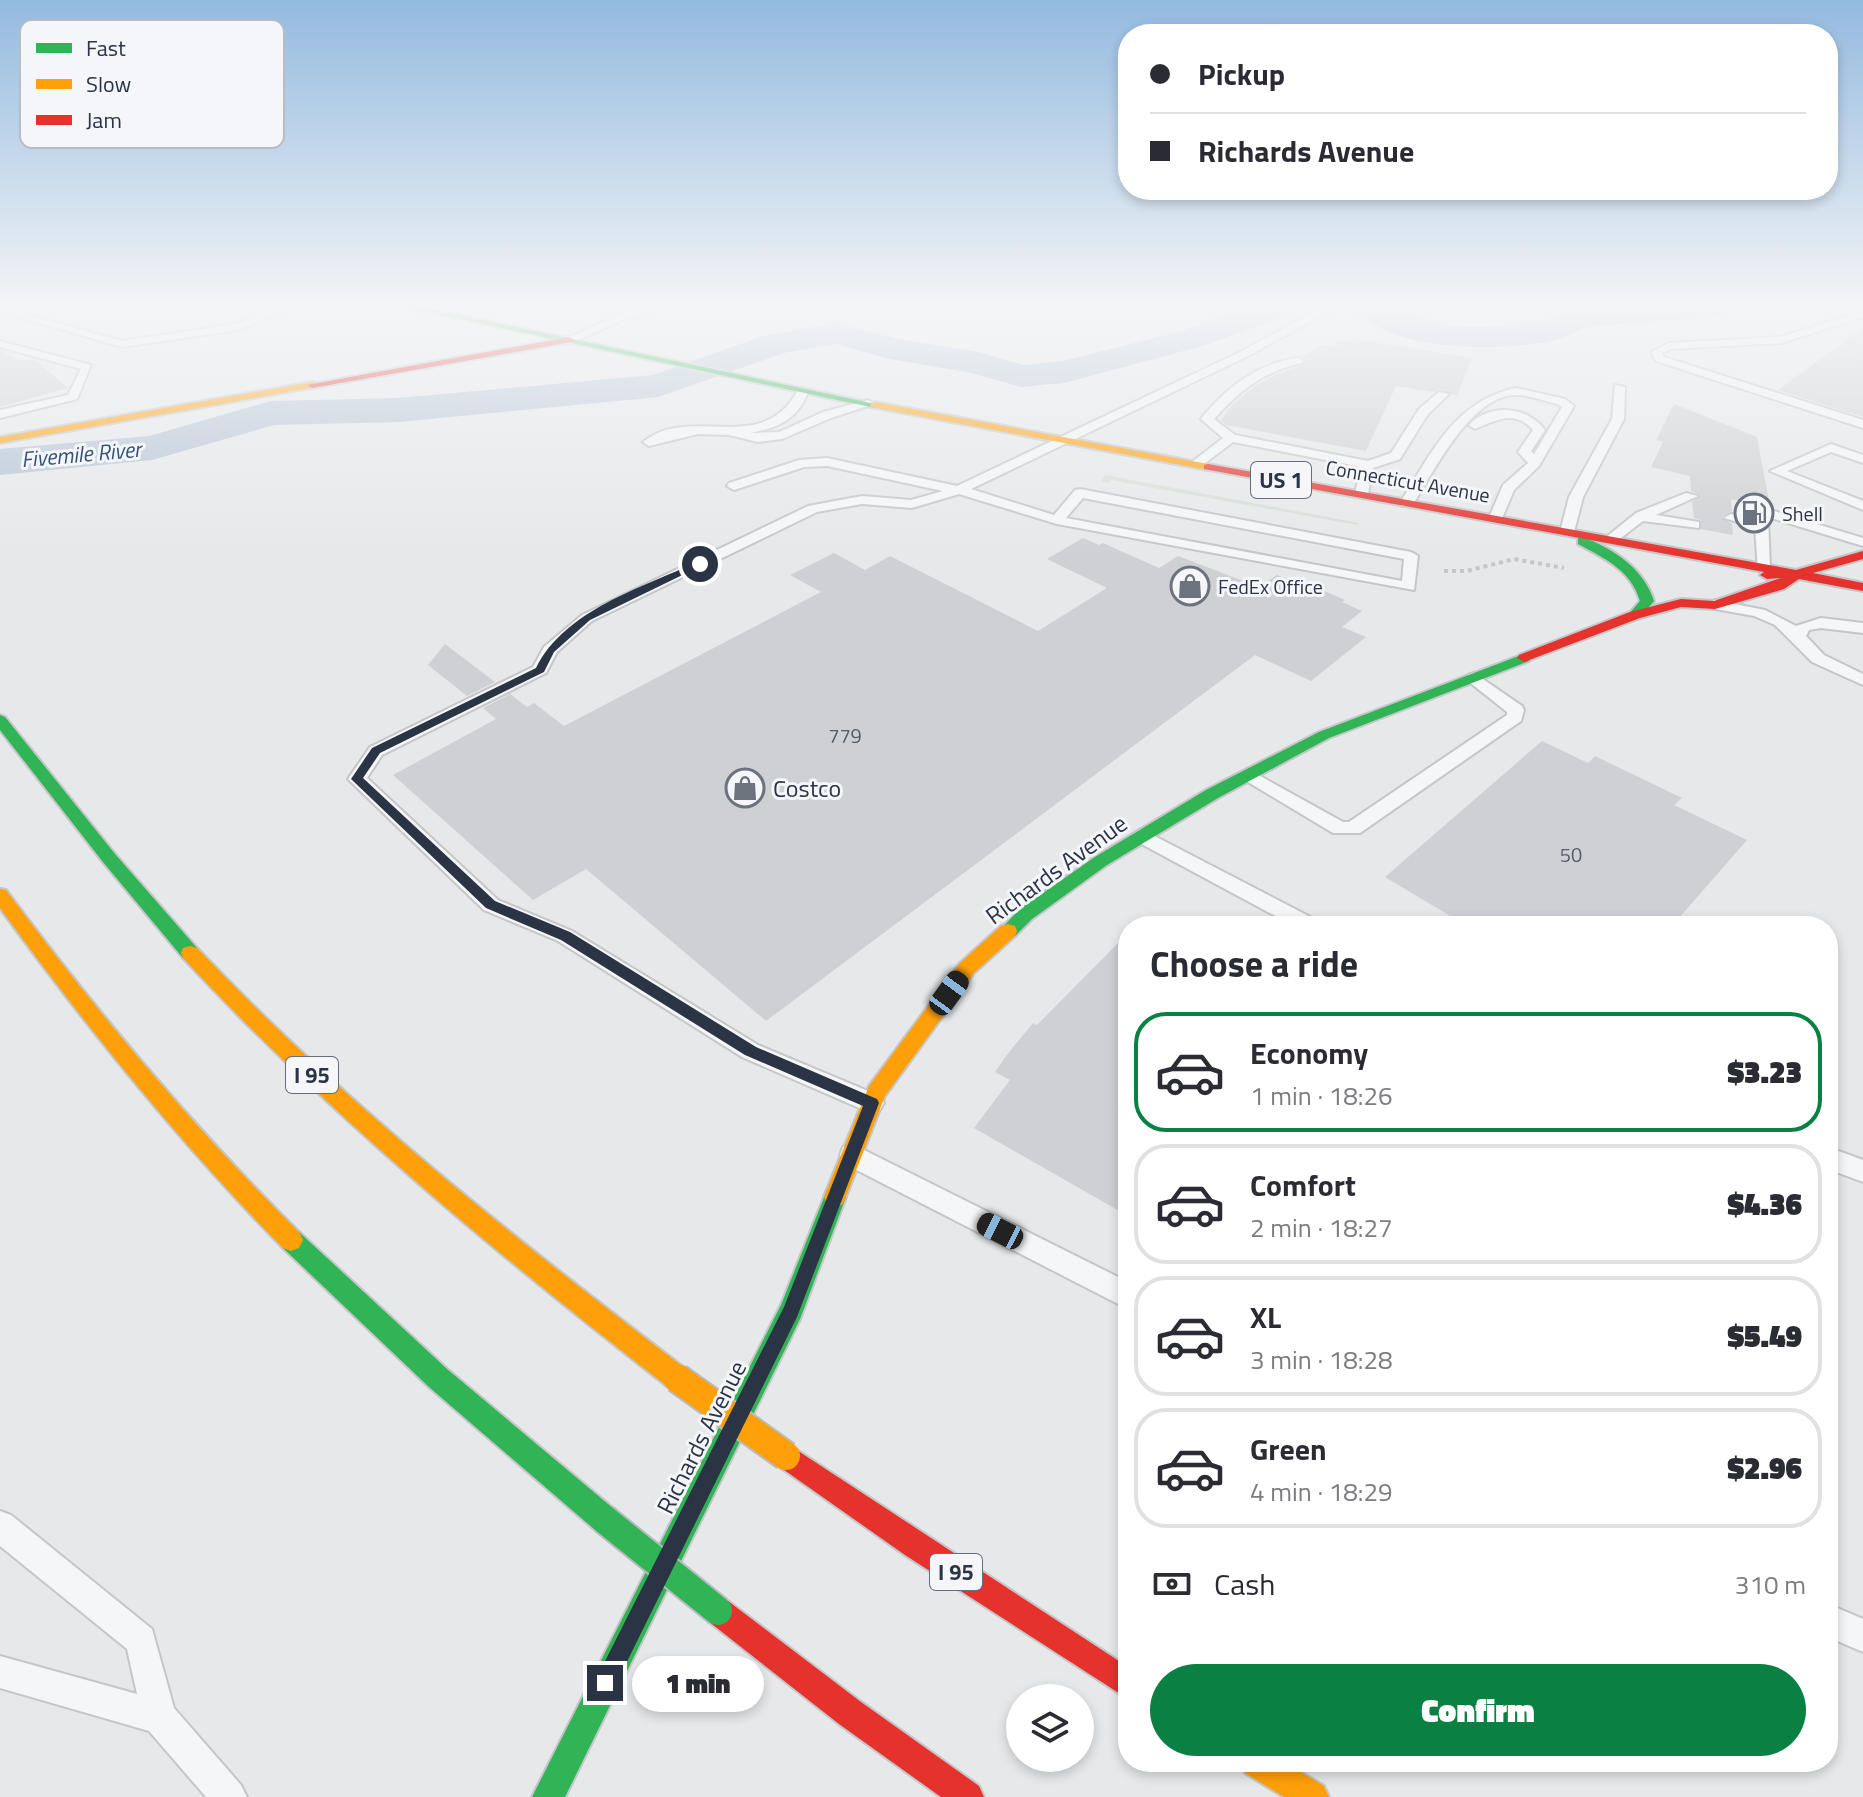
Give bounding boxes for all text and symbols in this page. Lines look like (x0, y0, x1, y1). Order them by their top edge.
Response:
legend (20, 20, 284, 148)
text: Fast (86, 31, 126, 65)
text: Pickup (1198, 51, 1285, 97)
text: Slow (86, 67, 132, 101)
text: Jam (86, 103, 122, 137)
text: Richards Avenue (1198, 128, 1414, 174)
water label: Fivemile River (20, 432, 145, 476)
street label: Connecticut Avenue (1323, 451, 1493, 511)
road number: US 1 (1251, 462, 1311, 498)
fuel station icon: Shell (1733, 492, 1775, 534)
place label: Shell (1782, 498, 1823, 529)
route start (682, 546, 718, 582)
shop icon: FedEx Office (1169, 565, 1211, 607)
place label: FedEx Office (1218, 571, 1323, 602)
house number: 779 (828, 720, 862, 751)
shop icon: Costco (724, 767, 766, 809)
place label: Costco (773, 770, 841, 806)
street label: Richards Avenue (978, 805, 1134, 933)
house number: 50 (1560, 839, 1582, 870)
text: Choose a ride (1150, 936, 1358, 991)
car (925, 967, 973, 1019)
text: Economy (1250, 1030, 1368, 1076)
icon: car (1154, 1036, 1226, 1108)
text: $3.23 (1728, 1049, 1802, 1095)
road number: I 95 (286, 1057, 338, 1093)
text: 1 min · 18:26 (1250, 1076, 1393, 1115)
text: Comfort (1250, 1162, 1356, 1208)
icon: car (1154, 1168, 1226, 1240)
text: $4.36 (1728, 1181, 1802, 1227)
text: 2 min · 18:27 (1250, 1208, 1393, 1247)
car (973, 1209, 1027, 1253)
text: XL (1250, 1294, 1281, 1340)
icon: car (1154, 1300, 1226, 1372)
text: $5.49 (1728, 1313, 1802, 1359)
text: 3 min · 18:28 (1250, 1340, 1393, 1379)
street label: Richards Avenue (647, 1354, 755, 1520)
text: Green (1250, 1426, 1327, 1472)
icon: car (1154, 1432, 1226, 1504)
text: $2.96 (1728, 1445, 1802, 1491)
text: 4 min · 18:29 (1250, 1472, 1393, 1511)
road number: I 95 (930, 1554, 982, 1590)
text: Cash (1214, 1561, 1275, 1607)
icon: cash (1150, 1562, 1194, 1606)
text: 310 m (1735, 1565, 1806, 1604)
callout: 1 min (633, 1655, 765, 1711)
text: 1 min (666, 1664, 730, 1703)
button: Confirm (1150, 1664, 1806, 1756)
route end (587, 1665, 623, 1701)
map controls (1006, 1684, 1094, 1772)
button: layers (1006, 1684, 1094, 1772)

